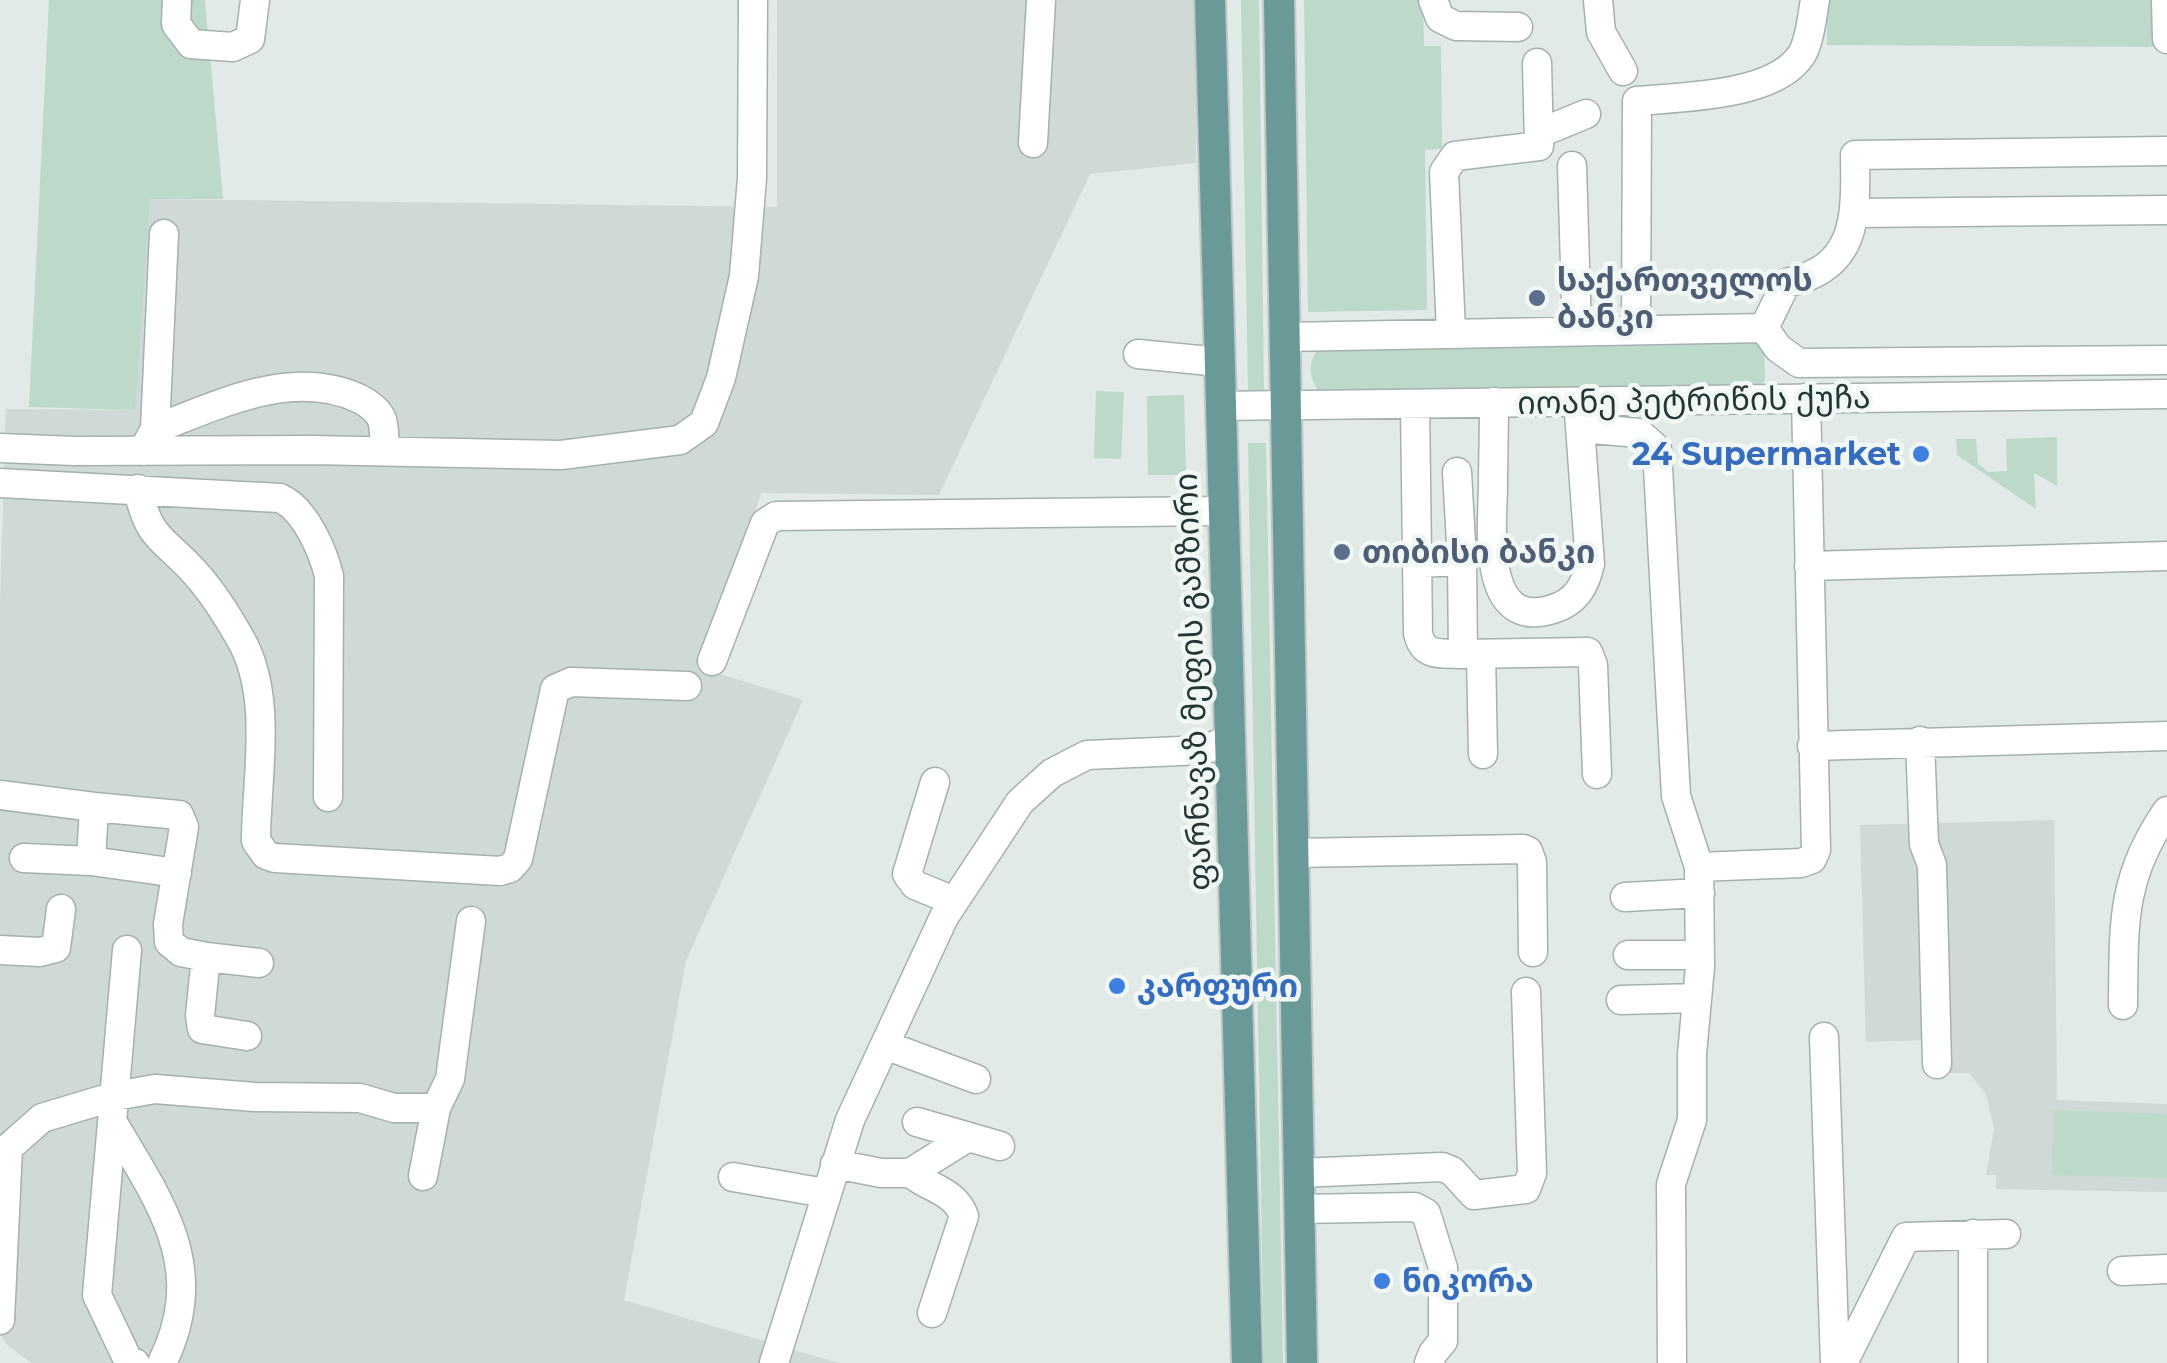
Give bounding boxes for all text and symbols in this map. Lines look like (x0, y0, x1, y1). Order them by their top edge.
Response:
place label: საქართველოს ბანკი (1557, 260, 1813, 336)
marker: საქართველოს ბანკი (1526, 287, 1548, 309)
street label: იოანე პეტრიწის ქუჩა (1517, 377, 1871, 422)
place label: 24 Supermarket (1632, 434, 1901, 473)
marker: 24 Supermarket (1910, 443, 1932, 465)
street label: ფარნავაზ მეფის გამზირი (1166, 472, 1219, 892)
place label: თიბისი ბანკი (1362, 532, 1595, 571)
marker: თიბისი ბანკი (1331, 541, 1353, 563)
place label: კარფური (1137, 966, 1298, 1005)
marker: კარფური (1106, 975, 1128, 997)
place label: ნიკორა (1402, 1261, 1534, 1300)
marker: ნიკორა (1371, 1270, 1393, 1292)

